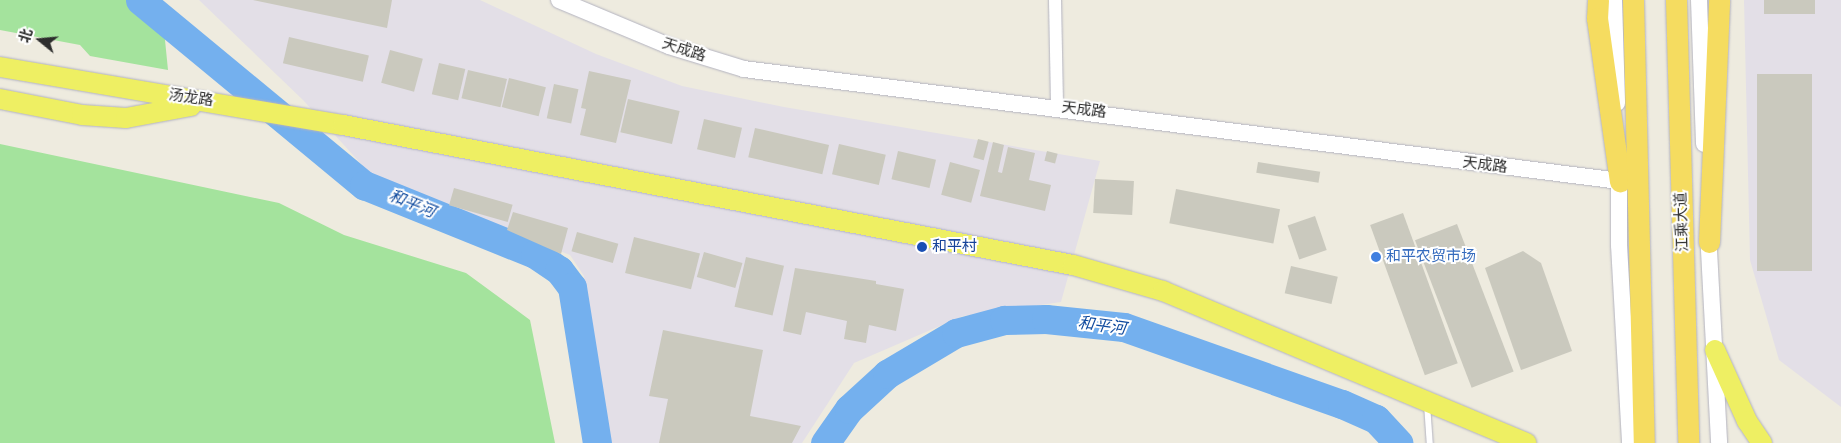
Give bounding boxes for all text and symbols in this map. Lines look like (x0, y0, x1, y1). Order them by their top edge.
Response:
north arrow (15, 15, 65, 65)
text: 北 (16, 27, 35, 45)
street label: 天成路 (660, 34, 708, 66)
street label: 汤龙路 (167, 86, 215, 110)
street label: 天成路 (1061, 98, 1107, 122)
street label: 天成路 (1462, 153, 1508, 177)
water label: 和平河 (386, 186, 438, 222)
street label: 江乘大道 (1672, 192, 1692, 252)
place label: 和平村 (932, 238, 977, 256)
marker: 和平村 (916, 241, 928, 253)
place label: 和平农贸市场 (1386, 248, 1476, 266)
marker: 和平农贸市场 (1370, 251, 1382, 263)
water label: 和平河 (1077, 313, 1127, 339)

